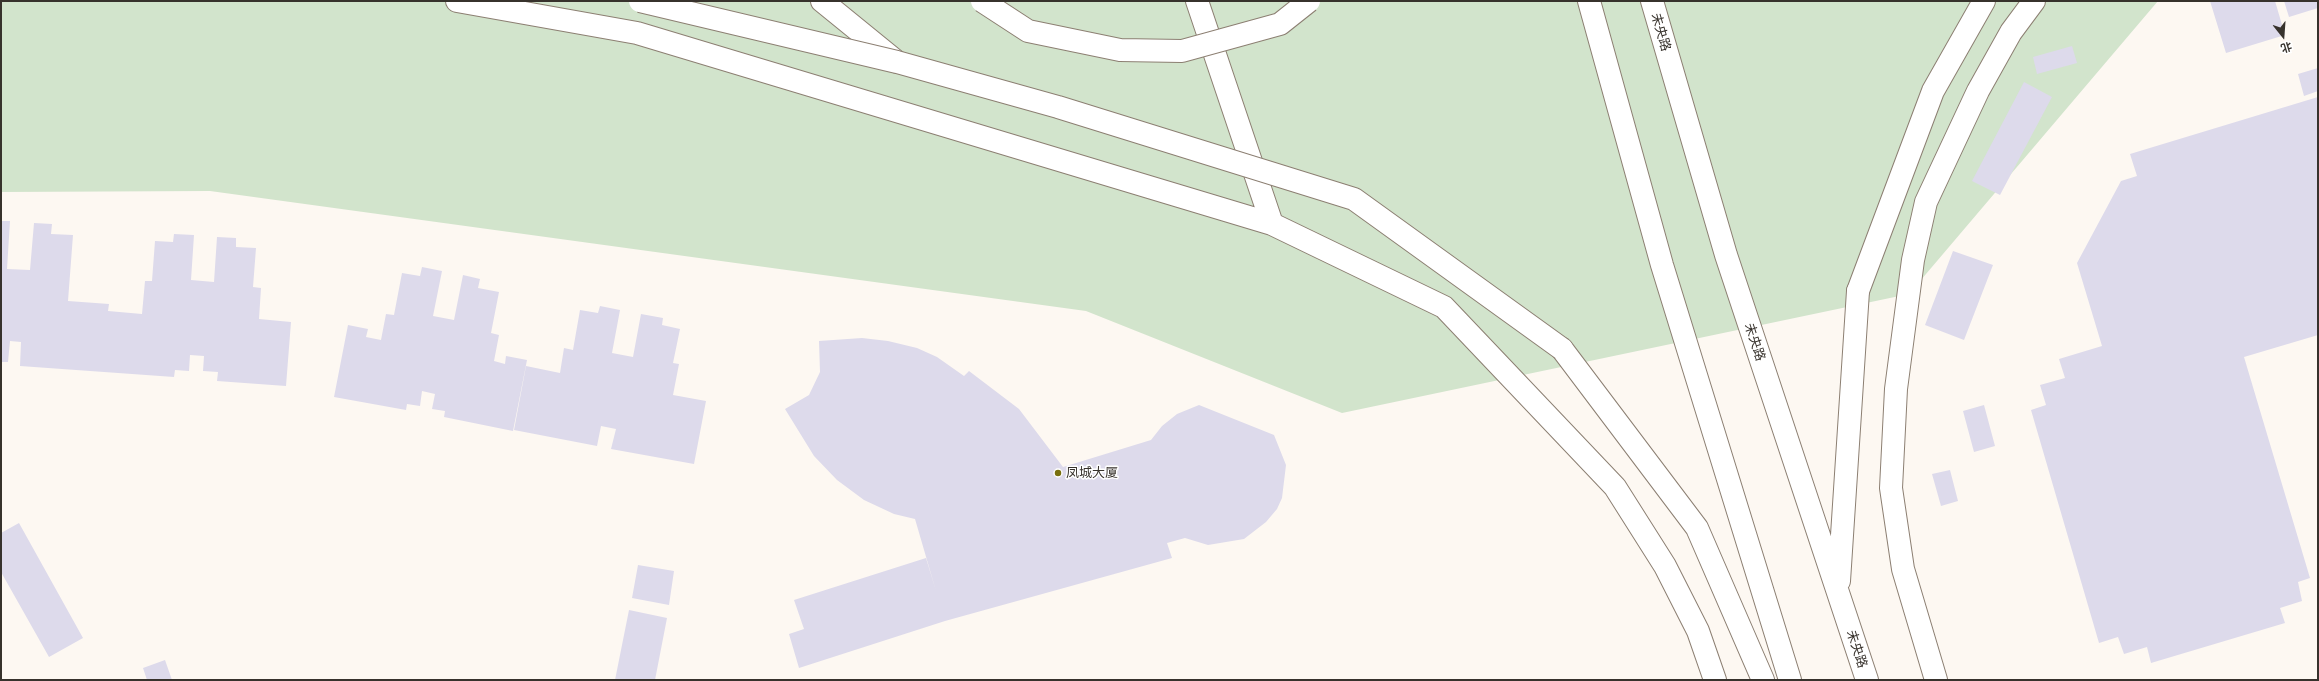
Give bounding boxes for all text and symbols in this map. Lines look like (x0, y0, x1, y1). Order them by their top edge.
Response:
street label: 未央路 (1648, 11, 1674, 53)
north arrow (2263, 16, 2303, 56)
text: 北 (2279, 40, 2294, 56)
street label: 未央路 (1742, 321, 1768, 363)
place label: 凤城大厦 (1066, 465, 1118, 481)
marker: 凤城大厦 (1053, 468, 1063, 478)
street label: 未央路 (1844, 628, 1870, 670)

